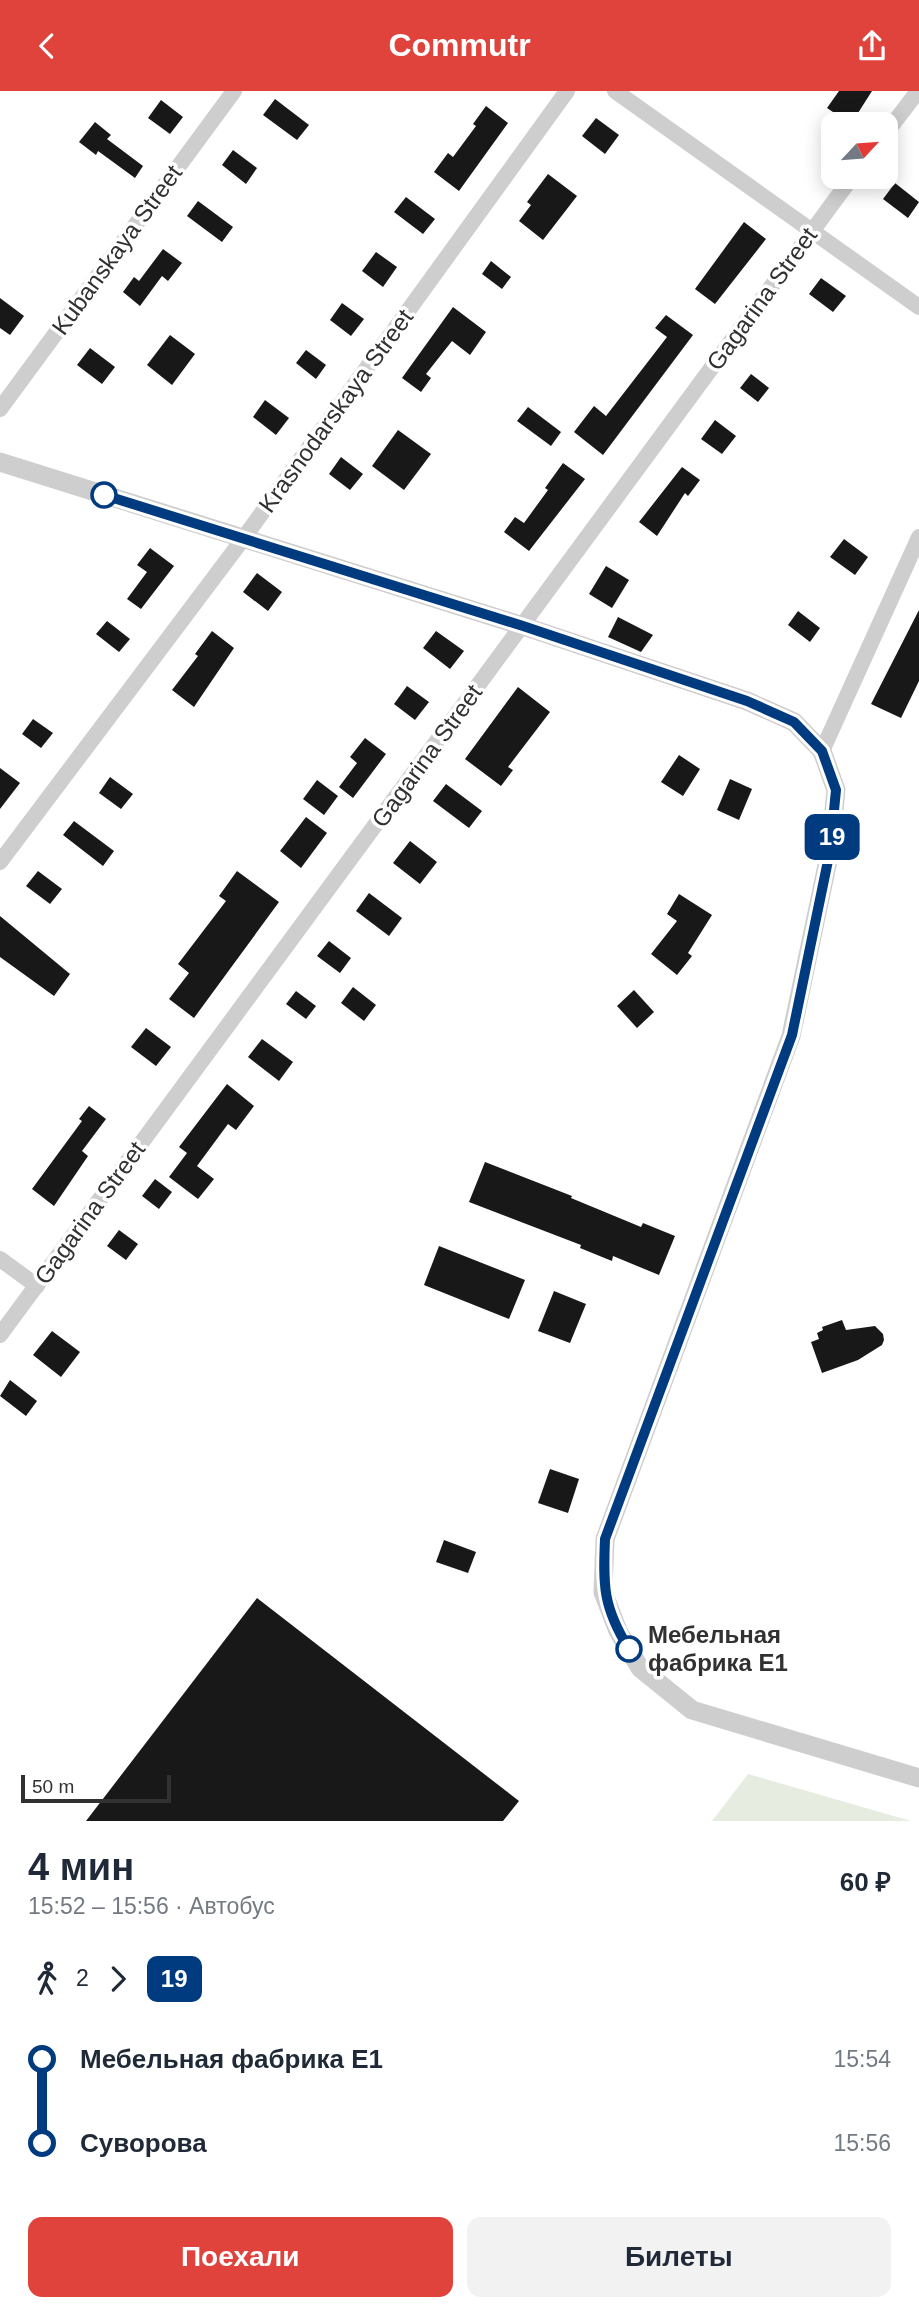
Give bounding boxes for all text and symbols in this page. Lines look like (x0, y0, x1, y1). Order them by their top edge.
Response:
icon: back (28, 27, 66, 65)
text: Commutr (388, 27, 531, 63)
icon: share (853, 27, 891, 65)
north arrow (821, 112, 898, 189)
map controls (821, 112, 898, 189)
street label: Kubanskaya Street (46, 159, 187, 340)
street label: Gagarina Street (701, 222, 823, 375)
street label: Krasnodarskaya Street (253, 304, 418, 517)
unlabelled marker (91, 482, 117, 508)
street label: Gagarina Street (366, 679, 488, 832)
line badge: 19 (800, 814, 864, 860)
text: 19 (819, 823, 845, 850)
street label: Gagarina Street (29, 1136, 151, 1289)
place label: Мебельная фабрика Е1 (648, 1621, 788, 1676)
marker: Мебельная фабрика Е1 (616, 1636, 642, 1662)
scale bar (21, 1772, 172, 1804)
text: 50 m (32, 1776, 74, 1797)
text: 4 мин (28, 1846, 134, 1888)
text: 60 ₽ (840, 1867, 891, 1897)
text: 15:52 – 15:56 · Автобус (28, 1893, 275, 1919)
icon: walk (28, 1960, 66, 1998)
icon: forward (99, 1960, 137, 1998)
text: 2 (76, 1965, 89, 1991)
text: 19 (161, 1965, 188, 1992)
text: Мебельная фабрика Е1 (80, 2044, 383, 2074)
text: 15:54 (833, 2046, 891, 2072)
text: Суворова (80, 2128, 207, 2158)
text: 15:56 (833, 2130, 891, 2156)
button: Поехали (28, 2217, 453, 2297)
button: Билеты (467, 2217, 891, 2297)

